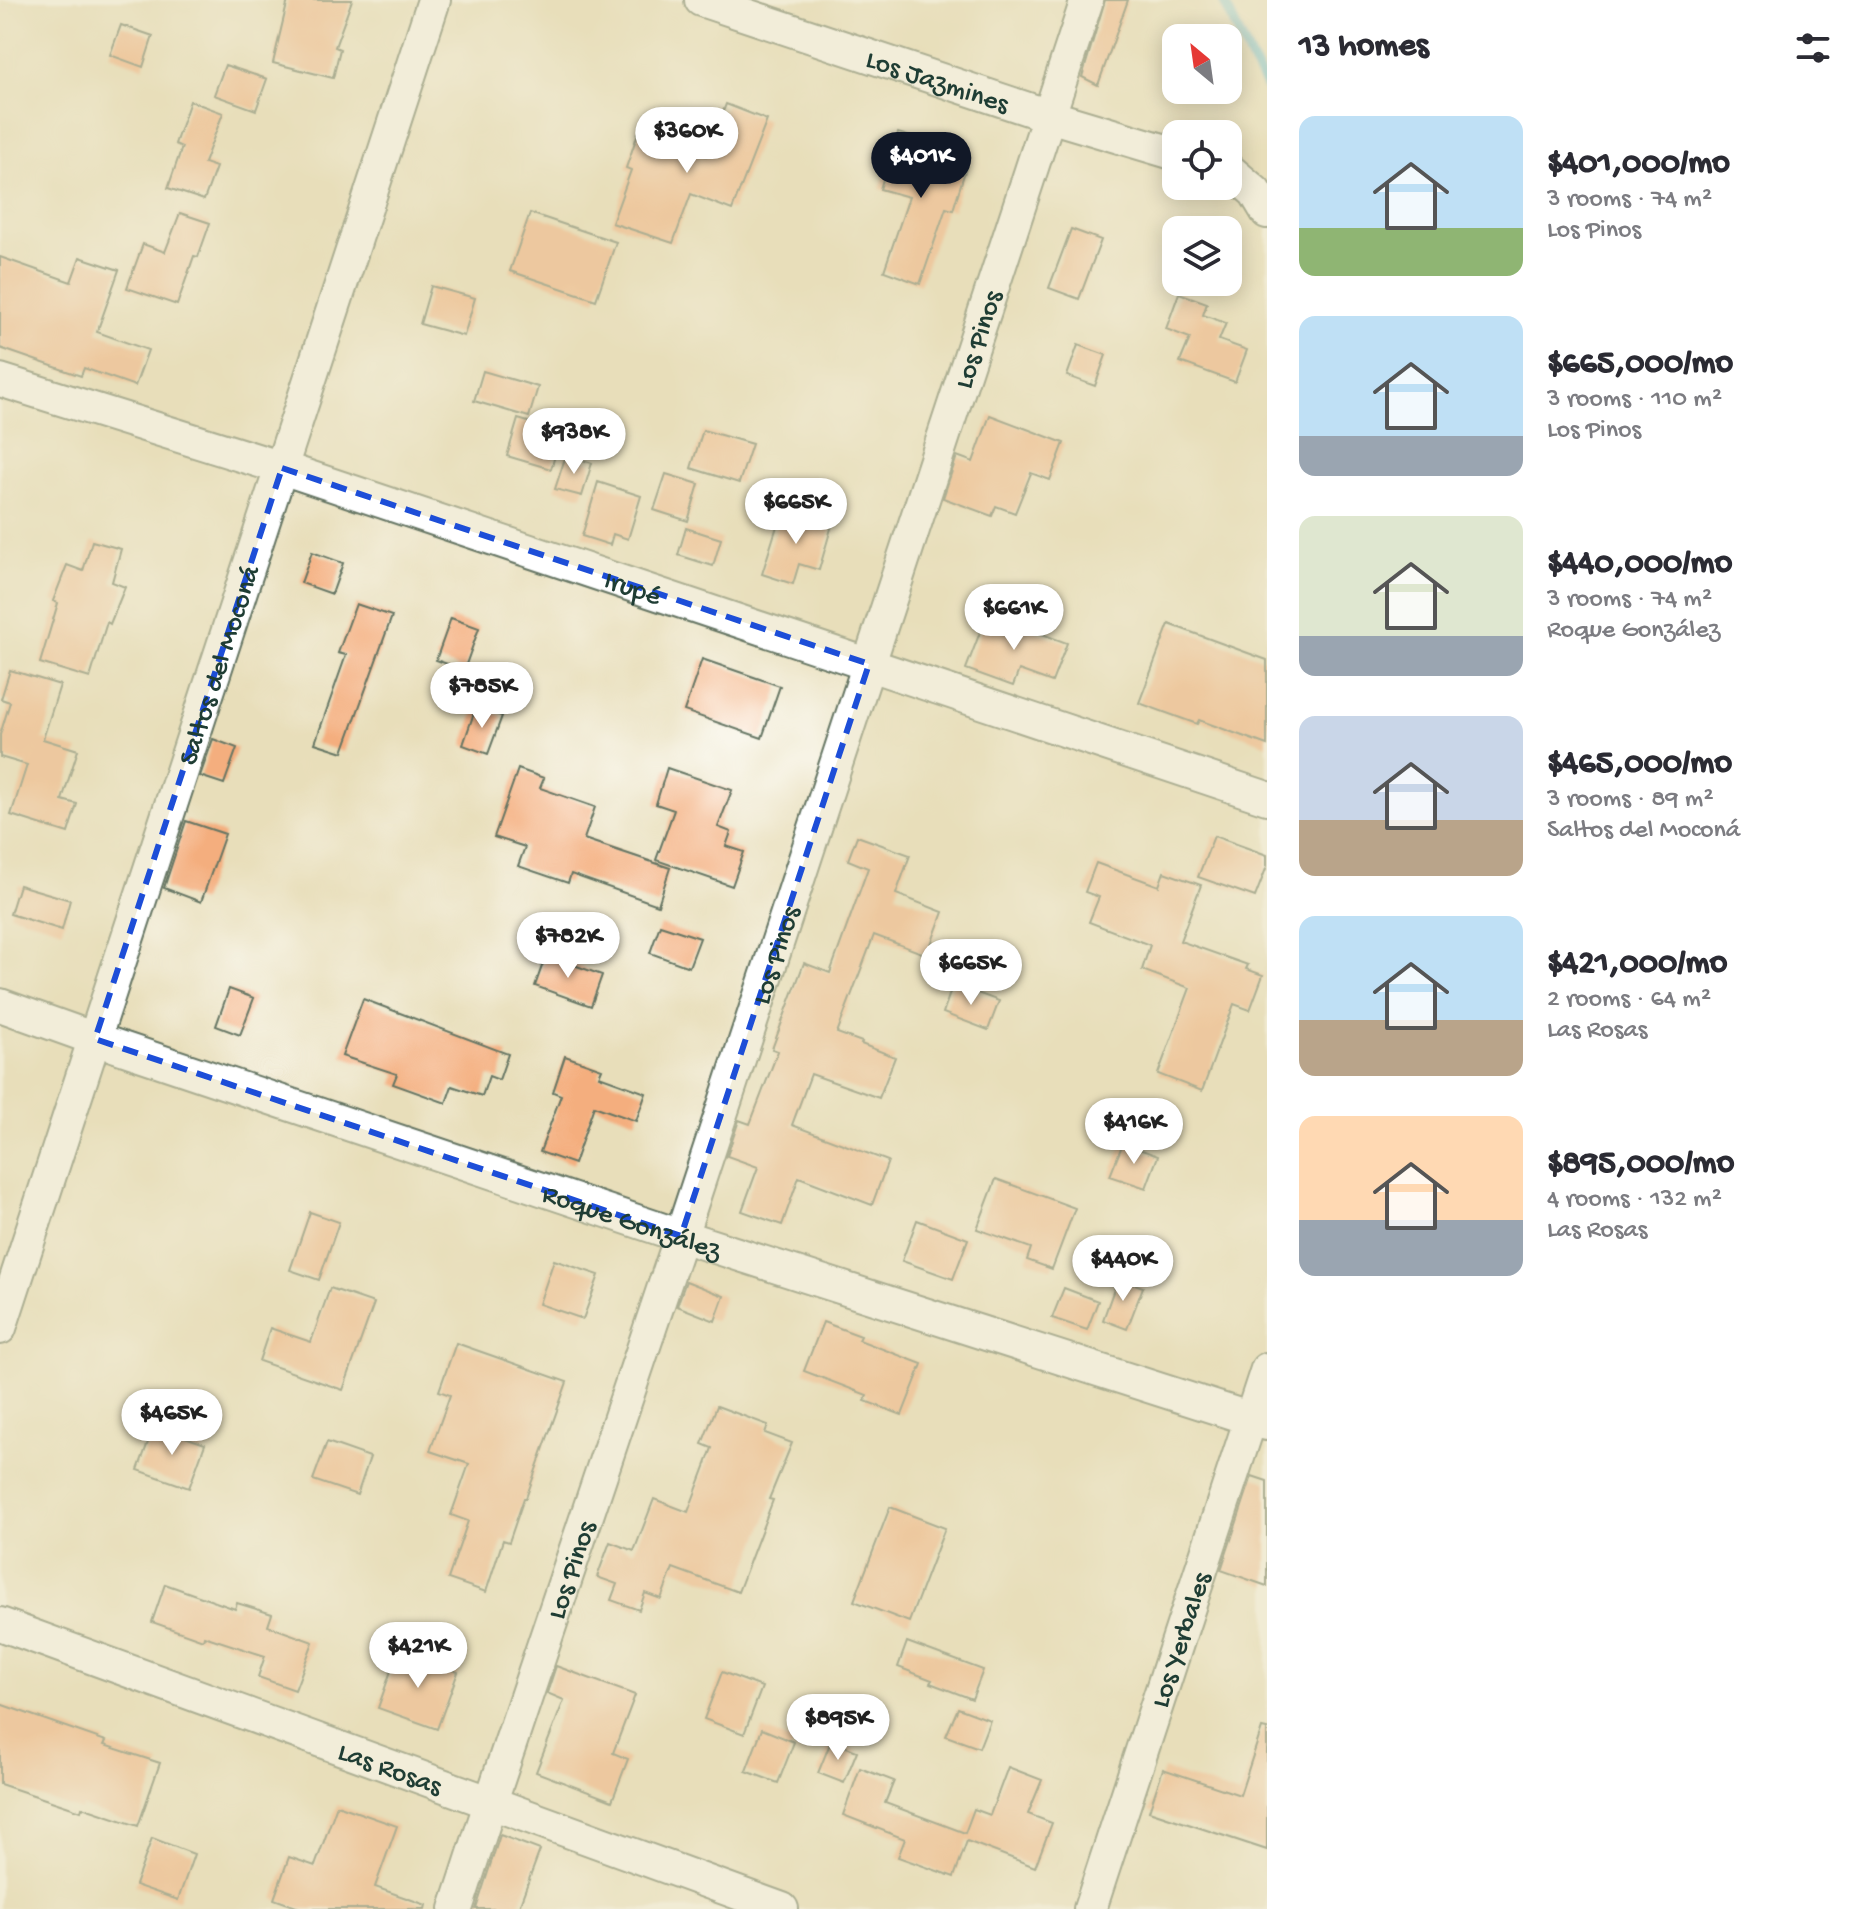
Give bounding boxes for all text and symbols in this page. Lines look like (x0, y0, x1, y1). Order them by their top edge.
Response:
north arrow (1162, 24, 1242, 104)
map controls (1162, 24, 1242, 296)
icon: filters (1791, 26, 1835, 70)
text: 13 homes (1299, 28, 1429, 68)
street label: Los Jazmines (861, 44, 1013, 123)
pin: $360K (631, 107, 743, 175)
text: $360K (653, 117, 721, 148)
button: locate (1162, 120, 1242, 200)
pin: $401K (865, 132, 977, 200)
text: $401K (889, 142, 953, 173)
text: $401,000/mo (1547, 145, 1730, 185)
icon: home (1363, 148, 1459, 244)
text: 3 rooms · 74 m² (1547, 185, 1712, 216)
button: layers (1162, 216, 1242, 296)
text: Los Pinos (1547, 216, 1641, 247)
street label: Los Pinos (948, 286, 1012, 394)
text: $665,000/mo (1547, 345, 1733, 385)
icon: home (1363, 348, 1459, 444)
text: 3 rooms · 110 m² (1547, 385, 1722, 416)
pin: $938K (518, 408, 630, 476)
text: Los Pinos (1547, 416, 1641, 447)
text: $938K (541, 418, 607, 449)
pin: $665K (740, 478, 852, 546)
text: $665K (763, 488, 829, 519)
text: $440,000/mo (1547, 545, 1732, 585)
icon: home (1363, 548, 1459, 644)
street label: Saltos del Moconá (173, 560, 270, 770)
street label: Irupé (599, 565, 665, 615)
pin: $661K (958, 584, 1070, 652)
text: 3 rooms · 74 m² (1547, 585, 1712, 616)
text: $661K (983, 594, 1045, 625)
text: Roque González (1547, 616, 1720, 647)
pin: $785K (426, 662, 538, 730)
text: $785K (448, 672, 516, 703)
text: $465,000/mo (1547, 745, 1732, 785)
icon: home (1363, 748, 1459, 844)
text: 3 rooms · 89 m² (1547, 785, 1714, 816)
text: Saltos del Moconá (1547, 816, 1740, 847)
street label: Los Pinos (746, 902, 809, 1009)
pin: $782K (512, 912, 624, 980)
text: $782K (535, 922, 601, 953)
pin: $665K (915, 939, 1027, 1007)
text: $421,000/mo (1547, 945, 1727, 985)
icon: home (1363, 948, 1459, 1044)
text: $665K (938, 949, 1004, 980)
text: 2 rooms · 64 m² (1547, 985, 1711, 1016)
text: Las Rosas (1547, 1016, 1647, 1047)
pin: $416K (1078, 1098, 1190, 1166)
text: $416K (1103, 1108, 1165, 1139)
text: $895,000/mo (1547, 1145, 1734, 1185)
icon: home (1363, 1148, 1459, 1244)
street label: Roque González (537, 1179, 726, 1269)
text: 4 rooms · 132 m² (1547, 1185, 1722, 1216)
text: Las Rosas (1547, 1216, 1647, 1247)
pin: $440K (1067, 1235, 1179, 1303)
text: $440K (1090, 1245, 1156, 1276)
pin: $465K (116, 1389, 228, 1457)
text: $465K (139, 1399, 205, 1430)
street label: Los Pinos (541, 1517, 605, 1624)
street label: Los Yerbales (1145, 1568, 1220, 1712)
pin: $421K (362, 1622, 474, 1690)
text: $421K (387, 1632, 449, 1663)
pin: $895K (782, 1694, 894, 1762)
text: $895K (805, 1704, 871, 1735)
street label: Las Rosas (333, 1737, 446, 1805)

